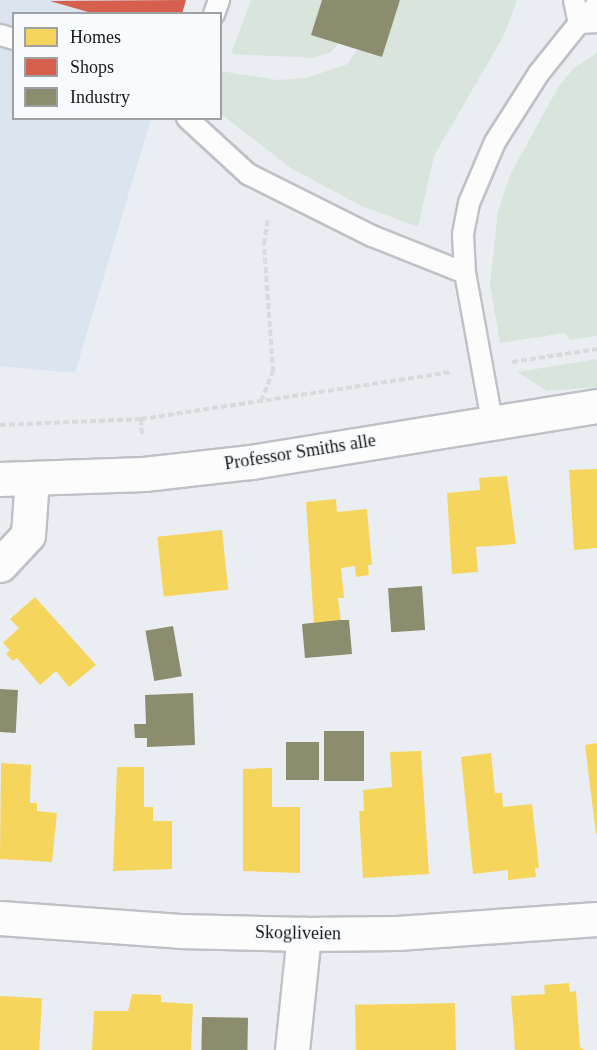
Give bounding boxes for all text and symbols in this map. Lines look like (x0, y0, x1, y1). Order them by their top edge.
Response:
legend (12, 12, 222, 120)
text: Homes (70, 27, 121, 47)
text: Shops (70, 57, 114, 77)
text: Industry (70, 87, 130, 107)
street label: Professor Smiths alle (223, 429, 377, 475)
street label: Skogliveien (255, 921, 341, 945)

